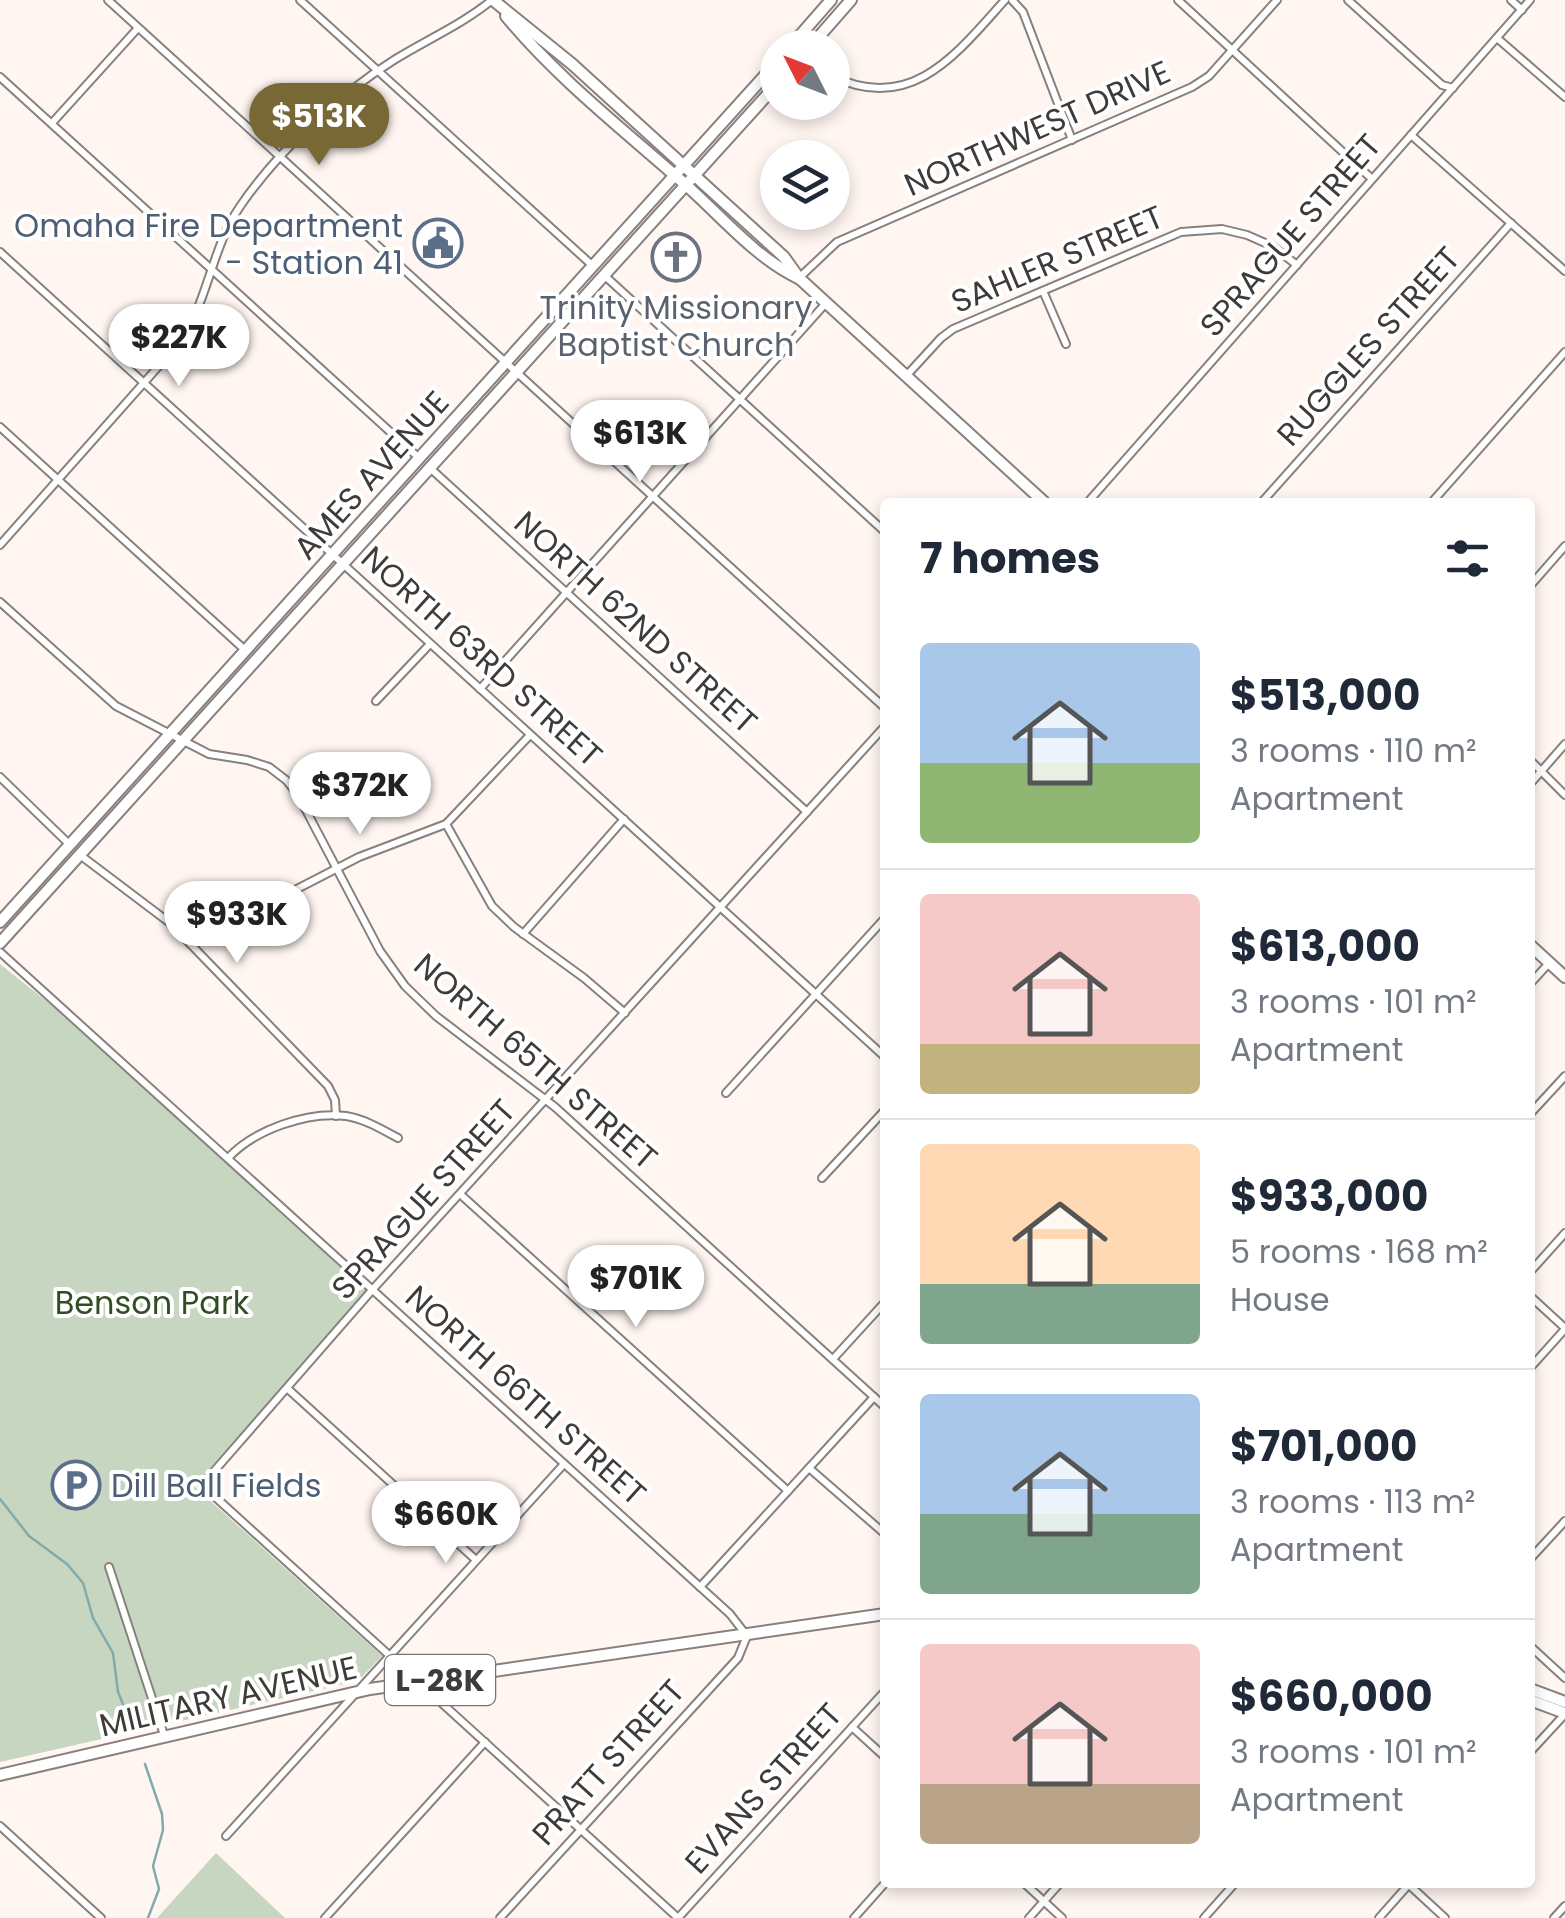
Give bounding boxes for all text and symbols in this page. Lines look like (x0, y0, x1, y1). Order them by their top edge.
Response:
north arrow (760, 30, 850, 120)
map controls (760, 30, 850, 230)
street label: NORTHWEST DRIVE (897, 49, 1177, 207)
pin: $513K (249, 83, 389, 168)
text: $513K (271, 93, 367, 138)
street label: SPRAGUE STREET (1189, 124, 1391, 346)
button: layers (760, 140, 850, 230)
street label: SAHLER STREET (944, 194, 1170, 324)
place label: Omaha Fire Department - Station 41 (14, 203, 403, 285)
public building icon: Omaha Fire Department - Station 41 (412, 217, 464, 269)
church icon: Trinity Missionary Baptist Church (650, 231, 702, 283)
street label: RUGGLES STREET (1266, 237, 1470, 455)
place label: Trinity Missionary Baptist Church (540, 285, 812, 367)
pin: $227K (109, 304, 249, 389)
text: $227K (130, 314, 228, 359)
street label: AMES AVENUE (283, 381, 459, 569)
pin: $613K (570, 400, 710, 485)
text: $613K (592, 410, 688, 455)
street label: NORTH 62ND STREET (505, 500, 767, 744)
text: 7 homes (920, 529, 1100, 588)
icon: filters (1440, 531, 1495, 586)
street label: NORTH 63RD STREET (352, 535, 612, 777)
text: $513,000 (1230, 666, 1420, 725)
icon: home (1000, 683, 1120, 803)
text: 3 rooms · 110 m² (1230, 728, 1476, 773)
pin: $372K (290, 752, 430, 837)
text: $372K (311, 762, 409, 807)
text: Apartment (1230, 776, 1403, 821)
pin: $933K (167, 881, 307, 966)
text: $933K (186, 891, 288, 936)
text: $613,000 (1230, 917, 1420, 976)
icon: home (1000, 934, 1120, 1054)
street label: NORTH 65TH STREET (405, 943, 667, 1179)
text: 3 rooms · 101 m² (1230, 979, 1476, 1024)
text: Apartment (1230, 1027, 1403, 1072)
street label: SPRAGUE STREET (321, 1089, 525, 1309)
text: $933,000 (1230, 1167, 1429, 1226)
icon: home (1000, 1184, 1120, 1304)
text: 5 rooms · 168 m² (1230, 1229, 1488, 1274)
pin: $701K (566, 1245, 706, 1330)
text: $701K (589, 1255, 683, 1300)
street label: NORTH 66TH STREET (396, 1275, 656, 1515)
text: House (1230, 1277, 1330, 1322)
park label: Benson Park (55, 1280, 250, 1325)
text: $701,000 (1230, 1417, 1418, 1476)
icon: home (1000, 1434, 1120, 1554)
parking icon: Dill Ball Fields (50, 1459, 102, 1511)
place label: Dill Ball Fields (111, 1463, 321, 1508)
text: 3 rooms · 113 m² (1230, 1479, 1475, 1524)
pin: $660K (376, 1481, 516, 1566)
text: $660K (394, 1491, 499, 1536)
text: Apartment (1230, 1527, 1403, 1572)
street label: MILITARY AVENUE (95, 1645, 361, 1747)
road number: L-28K (385, 1655, 495, 1705)
text: $660,000 (1230, 1667, 1433, 1726)
street label: PRATT STREET (522, 1670, 694, 1854)
icon: home (1000, 1684, 1120, 1804)
street label: EVANS STREET (674, 1693, 852, 1883)
text: 3 rooms · 101 m² (1230, 1729, 1476, 1774)
text: Apartment (1230, 1777, 1403, 1822)

